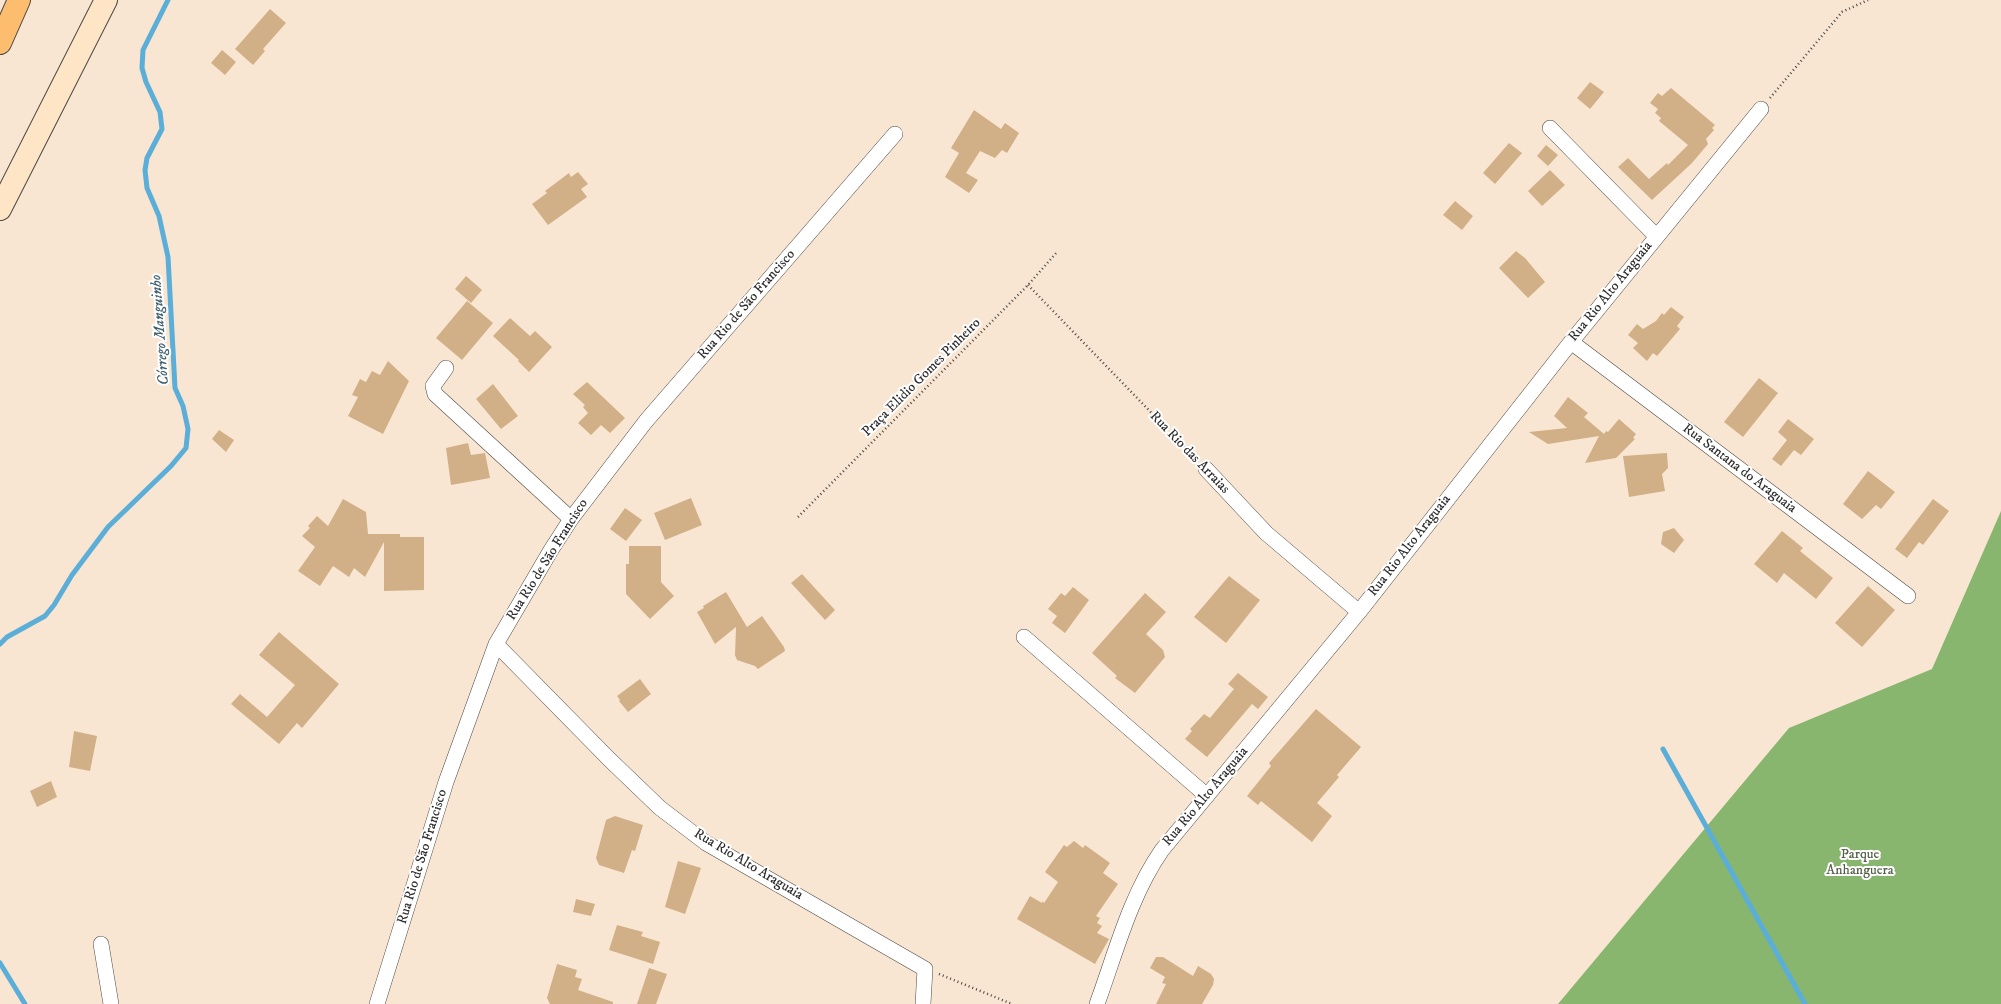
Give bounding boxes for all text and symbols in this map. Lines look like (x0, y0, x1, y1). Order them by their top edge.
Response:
street label: Rua Rio Alto Araguaia (1565, 238, 1657, 346)
street label: Rua Rio de São Francisco (695, 247, 799, 363)
water label: Córrego Manguinho (148, 274, 174, 386)
street label: Praça Elidio Gomes Pinheiro (859, 315, 985, 441)
street label: Rua Rio das Arraias (1145, 408, 1233, 498)
street label: Rua Santana do Araguaia (1679, 421, 1799, 517)
street label: Rua Rio Alto Araguaia (1365, 492, 1455, 600)
street label: Rua Rio de São Francisco (504, 496, 592, 624)
street label: Rua Rio Alto Araguaia (1160, 744, 1252, 850)
street label: Rua Rio de São Francisco (394, 788, 452, 926)
street label: Rua Rio Alto Araguaia (690, 826, 806, 904)
park label: Parque Anhanguera (1826, 847, 1894, 880)

